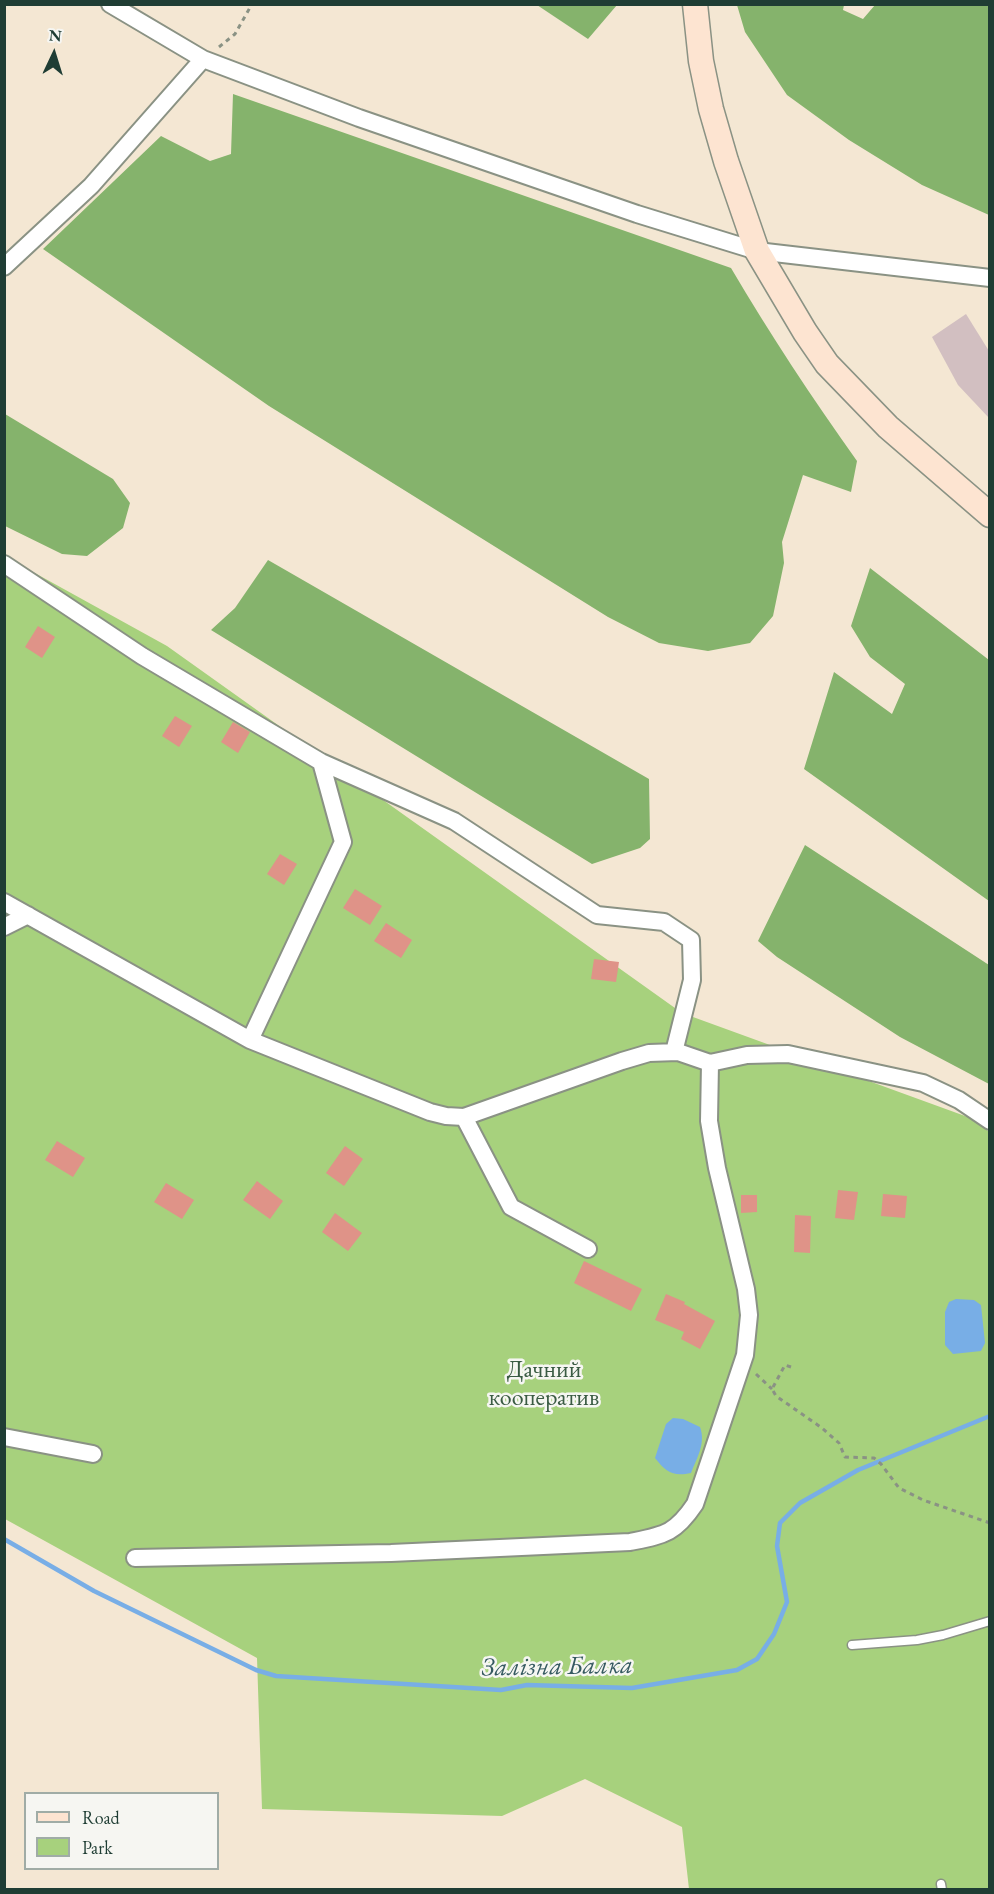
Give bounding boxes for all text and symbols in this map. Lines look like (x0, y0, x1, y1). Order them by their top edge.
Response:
north arrow (24, 24, 84, 84)
text: N (48, 25, 62, 46)
park label: Дачний кооператив (489, 1356, 599, 1412)
water label: Залізна Балка (481, 1650, 633, 1684)
legend (24, 1792, 219, 1870)
text: Road (82, 1806, 120, 1829)
text: Park (82, 1836, 113, 1859)

